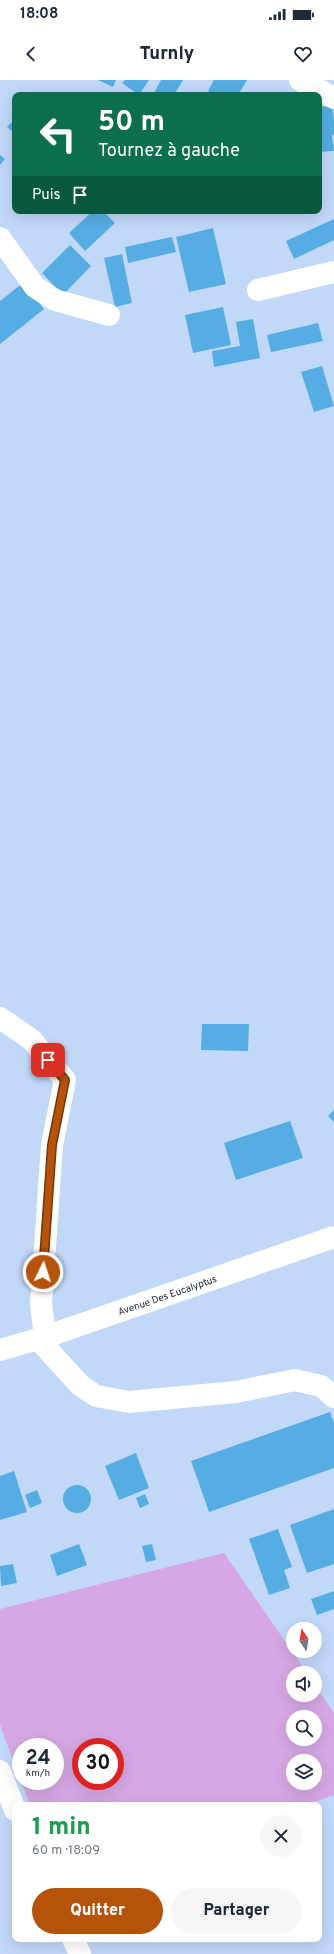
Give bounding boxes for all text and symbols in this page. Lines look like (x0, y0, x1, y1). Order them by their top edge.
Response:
text: 18:08 (20, 5, 58, 24)
icon: back (20, 43, 42, 65)
text: Turnly (140, 43, 194, 66)
icon: heart (292, 43, 314, 65)
text: 50 m (98, 105, 165, 141)
icon: left (32, 108, 84, 160)
text: Tournez à gauche (98, 140, 240, 163)
icon: arrive (69, 184, 91, 206)
text: Puis (32, 186, 61, 205)
pin (31, 1043, 65, 1077)
icon: arrive (37, 1049, 59, 1071)
position arrow (22, 1251, 64, 1293)
street label: Avenue Des Eucalyptus (116, 1273, 219, 1319)
north arrow (286, 1622, 322, 1658)
map controls (286, 1622, 322, 1790)
button: sound (286, 1666, 322, 1702)
button: search (286, 1710, 322, 1746)
speed limit sign: 30 (72, 1738, 124, 1790)
text: 24 (25, 1746, 51, 1772)
button: layers (286, 1754, 322, 1790)
text: km/h (26, 1767, 50, 1780)
text: 1 min (32, 1813, 91, 1843)
button: close (260, 1815, 302, 1857)
text: 60 m · 18:09 (32, 1843, 100, 1859)
button: Quitter (32, 1888, 163, 1934)
button: Partager (171, 1888, 302, 1934)

